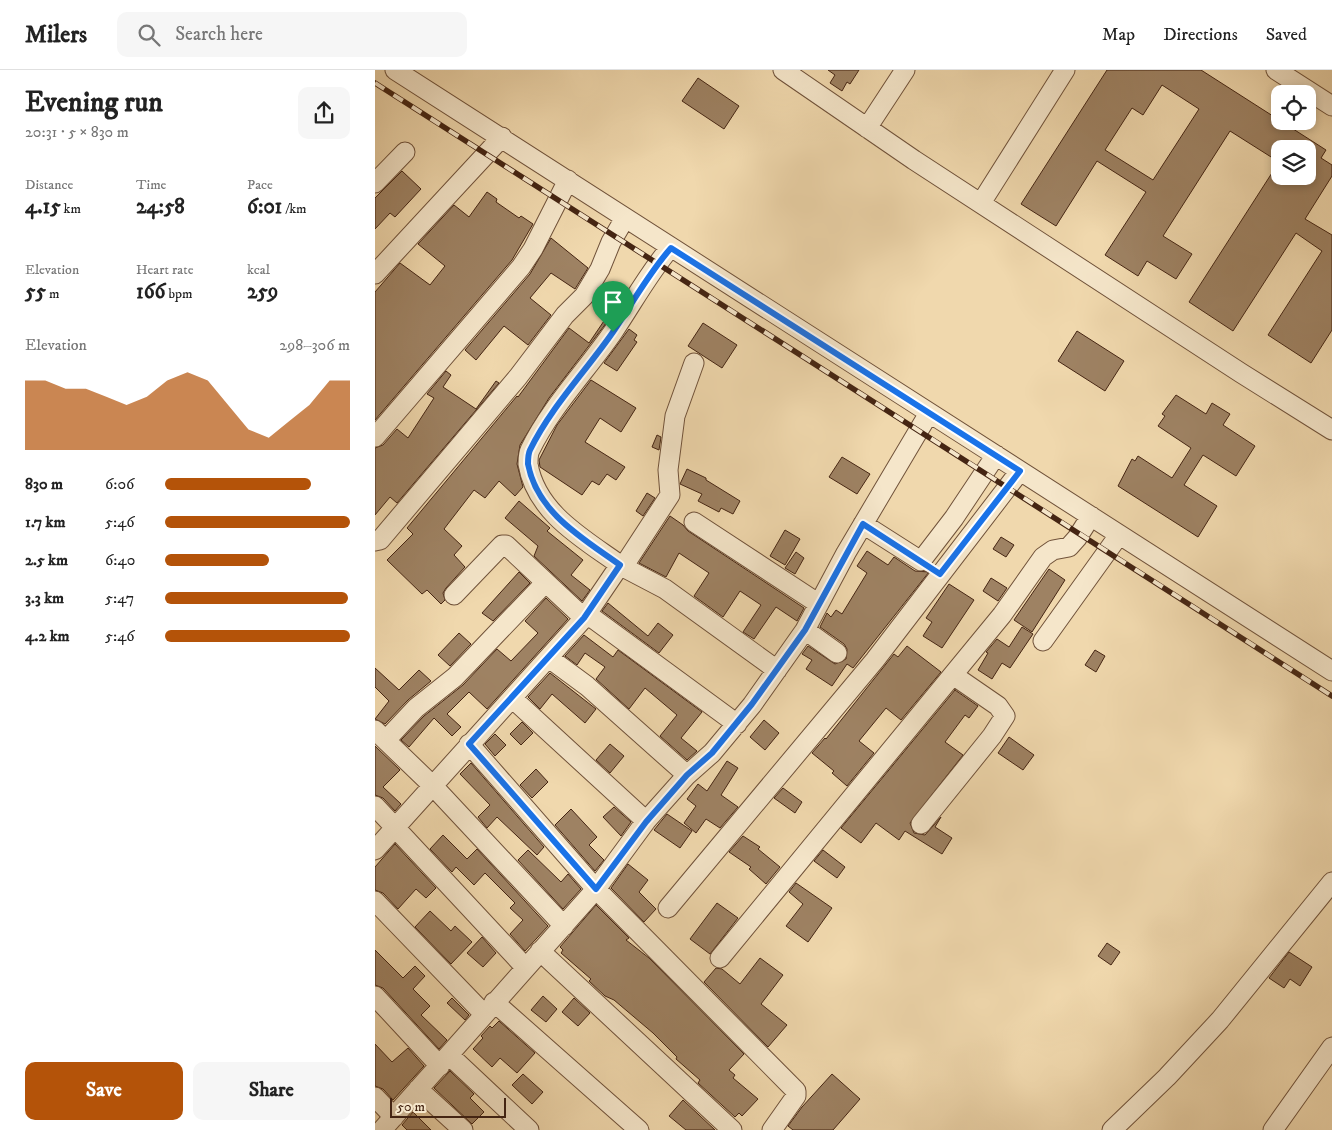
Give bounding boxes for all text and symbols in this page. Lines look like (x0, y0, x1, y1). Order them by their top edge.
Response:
search box (117, 12, 467, 57)
text: Milers (25, 20, 87, 50)
icon: search (135, 21, 163, 49)
text: Search here (175, 23, 263, 46)
text: Map (1102, 24, 1135, 46)
text: Directions (1163, 24, 1238, 46)
text: Saved (1266, 24, 1307, 46)
text: Evening run (25, 85, 163, 120)
map controls (1271, 85, 1316, 185)
button: locate (1271, 85, 1316, 130)
button: share (298, 87, 350, 139)
text: 20:31 · 5 × 830 m (25, 122, 129, 142)
button: layers (1271, 140, 1316, 185)
text: Distance (25, 176, 73, 194)
text: Time (136, 176, 166, 194)
text: Pace (247, 176, 273, 194)
text: 4.15 (25, 194, 61, 220)
text: 24:58 (136, 194, 185, 220)
text: 6:01 (247, 194, 282, 220)
text: km (61, 200, 81, 218)
text: /km (282, 200, 307, 218)
text: Elevation (25, 261, 79, 279)
text: Heart rate (136, 261, 193, 279)
text: kcal (247, 261, 270, 279)
text: 55 (25, 279, 46, 305)
text: 166 (136, 279, 166, 305)
text: 259 (247, 279, 278, 305)
pin (592, 281, 634, 332)
text: m (46, 285, 59, 303)
text: bpm (166, 285, 193, 303)
icon: arrive (599, 288, 627, 316)
text: Elevation (25, 335, 87, 355)
text: 298–306 m (279, 335, 350, 355)
text: 830 m (25, 474, 63, 494)
text: 6:06 (105, 474, 134, 494)
text: 1.7 km (25, 512, 66, 532)
text: 5:46 (105, 512, 135, 532)
text: 2.5 km (25, 550, 68, 570)
text: 6:40 (105, 550, 135, 570)
text: 3.3 km (25, 588, 64, 608)
text: 5:47 (105, 588, 134, 608)
text: 4.2 km (25, 626, 70, 646)
text: 5:46 (105, 626, 135, 646)
button: Save (25, 1062, 183, 1120)
button: Share (193, 1062, 350, 1120)
scale bar (390, 1095, 506, 1118)
text: 50 m (397, 1098, 425, 1116)

